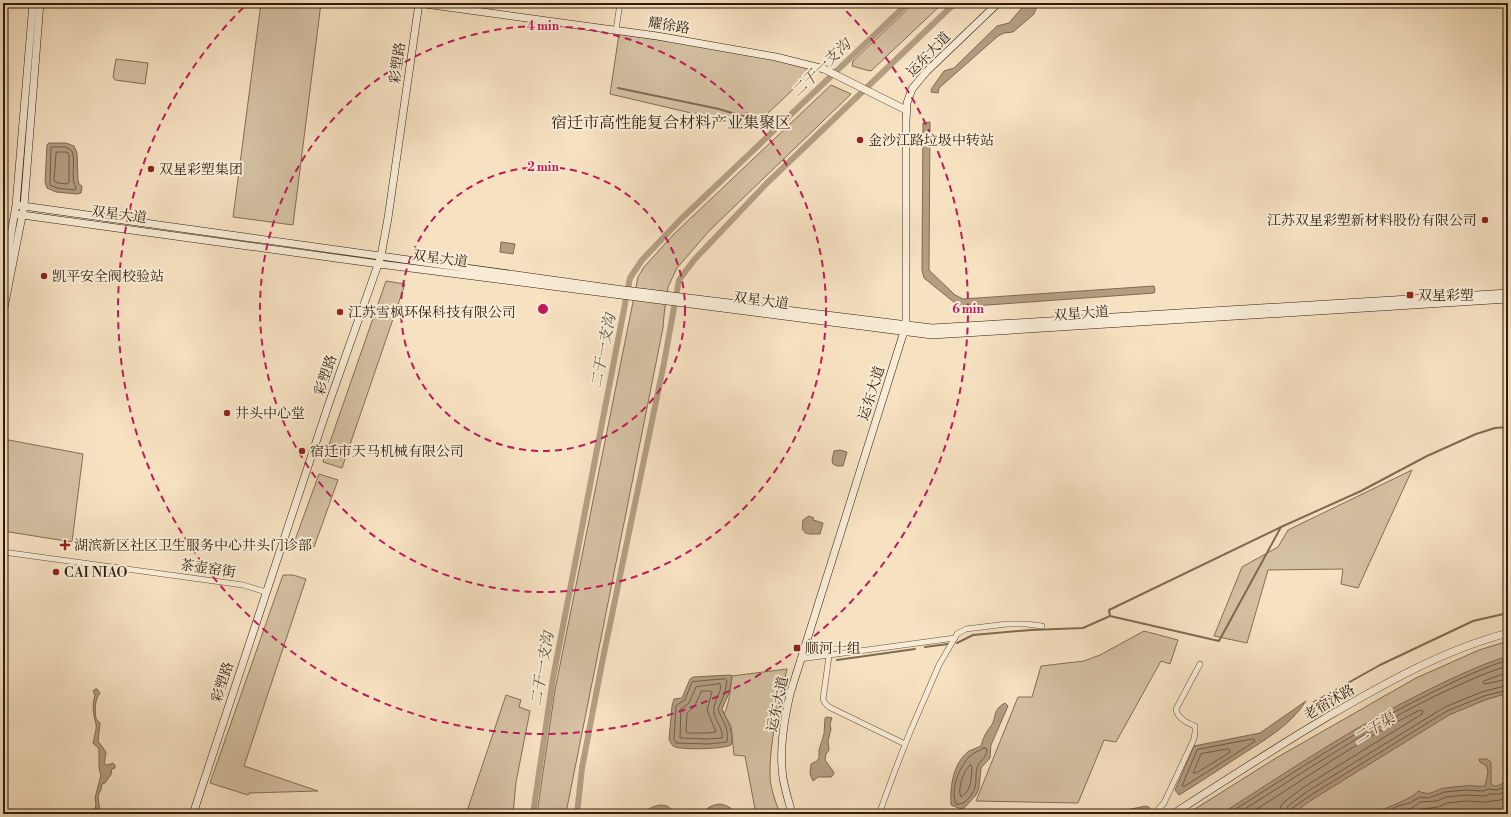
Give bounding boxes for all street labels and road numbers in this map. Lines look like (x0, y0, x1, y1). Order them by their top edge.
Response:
street label: 耀徐路 (647, 14, 691, 38)
street label: 运东大道 (903, 28, 955, 81)
street label: 彩塑路 (386, 41, 410, 85)
street label: 双星大道 (90, 203, 148, 227)
street label: 双星大道 (411, 247, 469, 271)
street label: 双星大道 (732, 289, 790, 313)
street label: 双星大道 (1053, 303, 1110, 325)
street label: 彩塑路 (311, 353, 341, 398)
street label: 运东大道 (855, 364, 889, 423)
street label: 茶壶窑街 (179, 556, 237, 582)
street label: 彩塑路 (208, 660, 238, 705)
street label: 运东大道 (763, 675, 793, 733)
street label: 老宿沭路 (1301, 681, 1358, 725)

